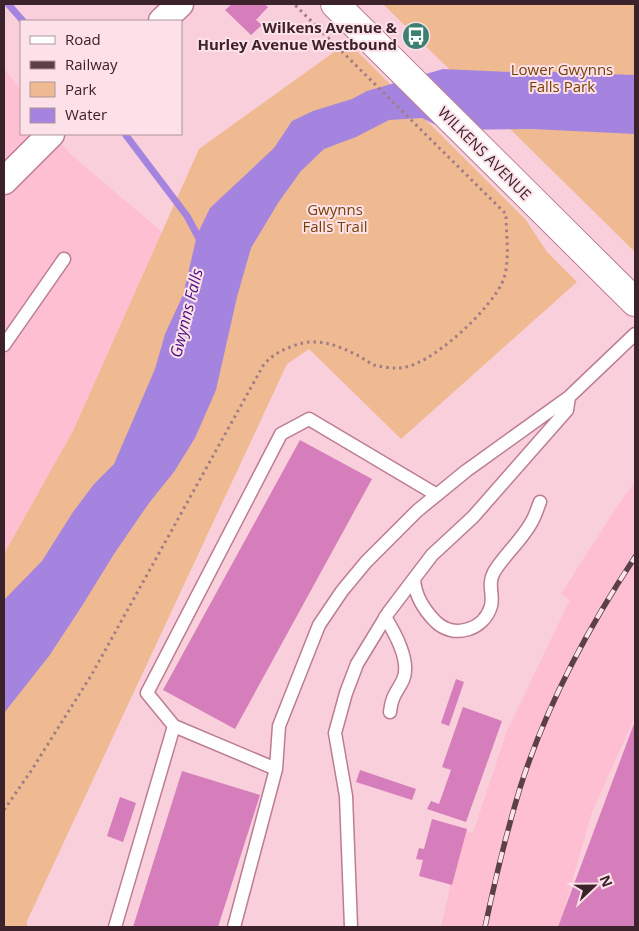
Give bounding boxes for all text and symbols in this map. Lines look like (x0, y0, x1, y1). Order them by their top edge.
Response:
place label: Wilkens Avenue & Hurley Avenue Westbound (197, 17, 398, 54)
legend (20, 20, 182, 135)
bus stop icon: Wilkens Avenue & Hurley Avenue Westbound (401, 21, 431, 51)
text: Road (65, 29, 101, 49)
text: Railway (65, 54, 118, 74)
park label: Lower Gwynns Falls Park (511, 59, 613, 96)
text: Park (65, 79, 96, 99)
street label: WILKENS AVENUE (434, 102, 536, 204)
text: Water (65, 104, 107, 124)
park label: Gwynns Falls Trail (303, 199, 368, 236)
water label: Gwynns Falls (164, 266, 208, 360)
north arrow (569, 861, 619, 911)
text: N (596, 872, 617, 890)

